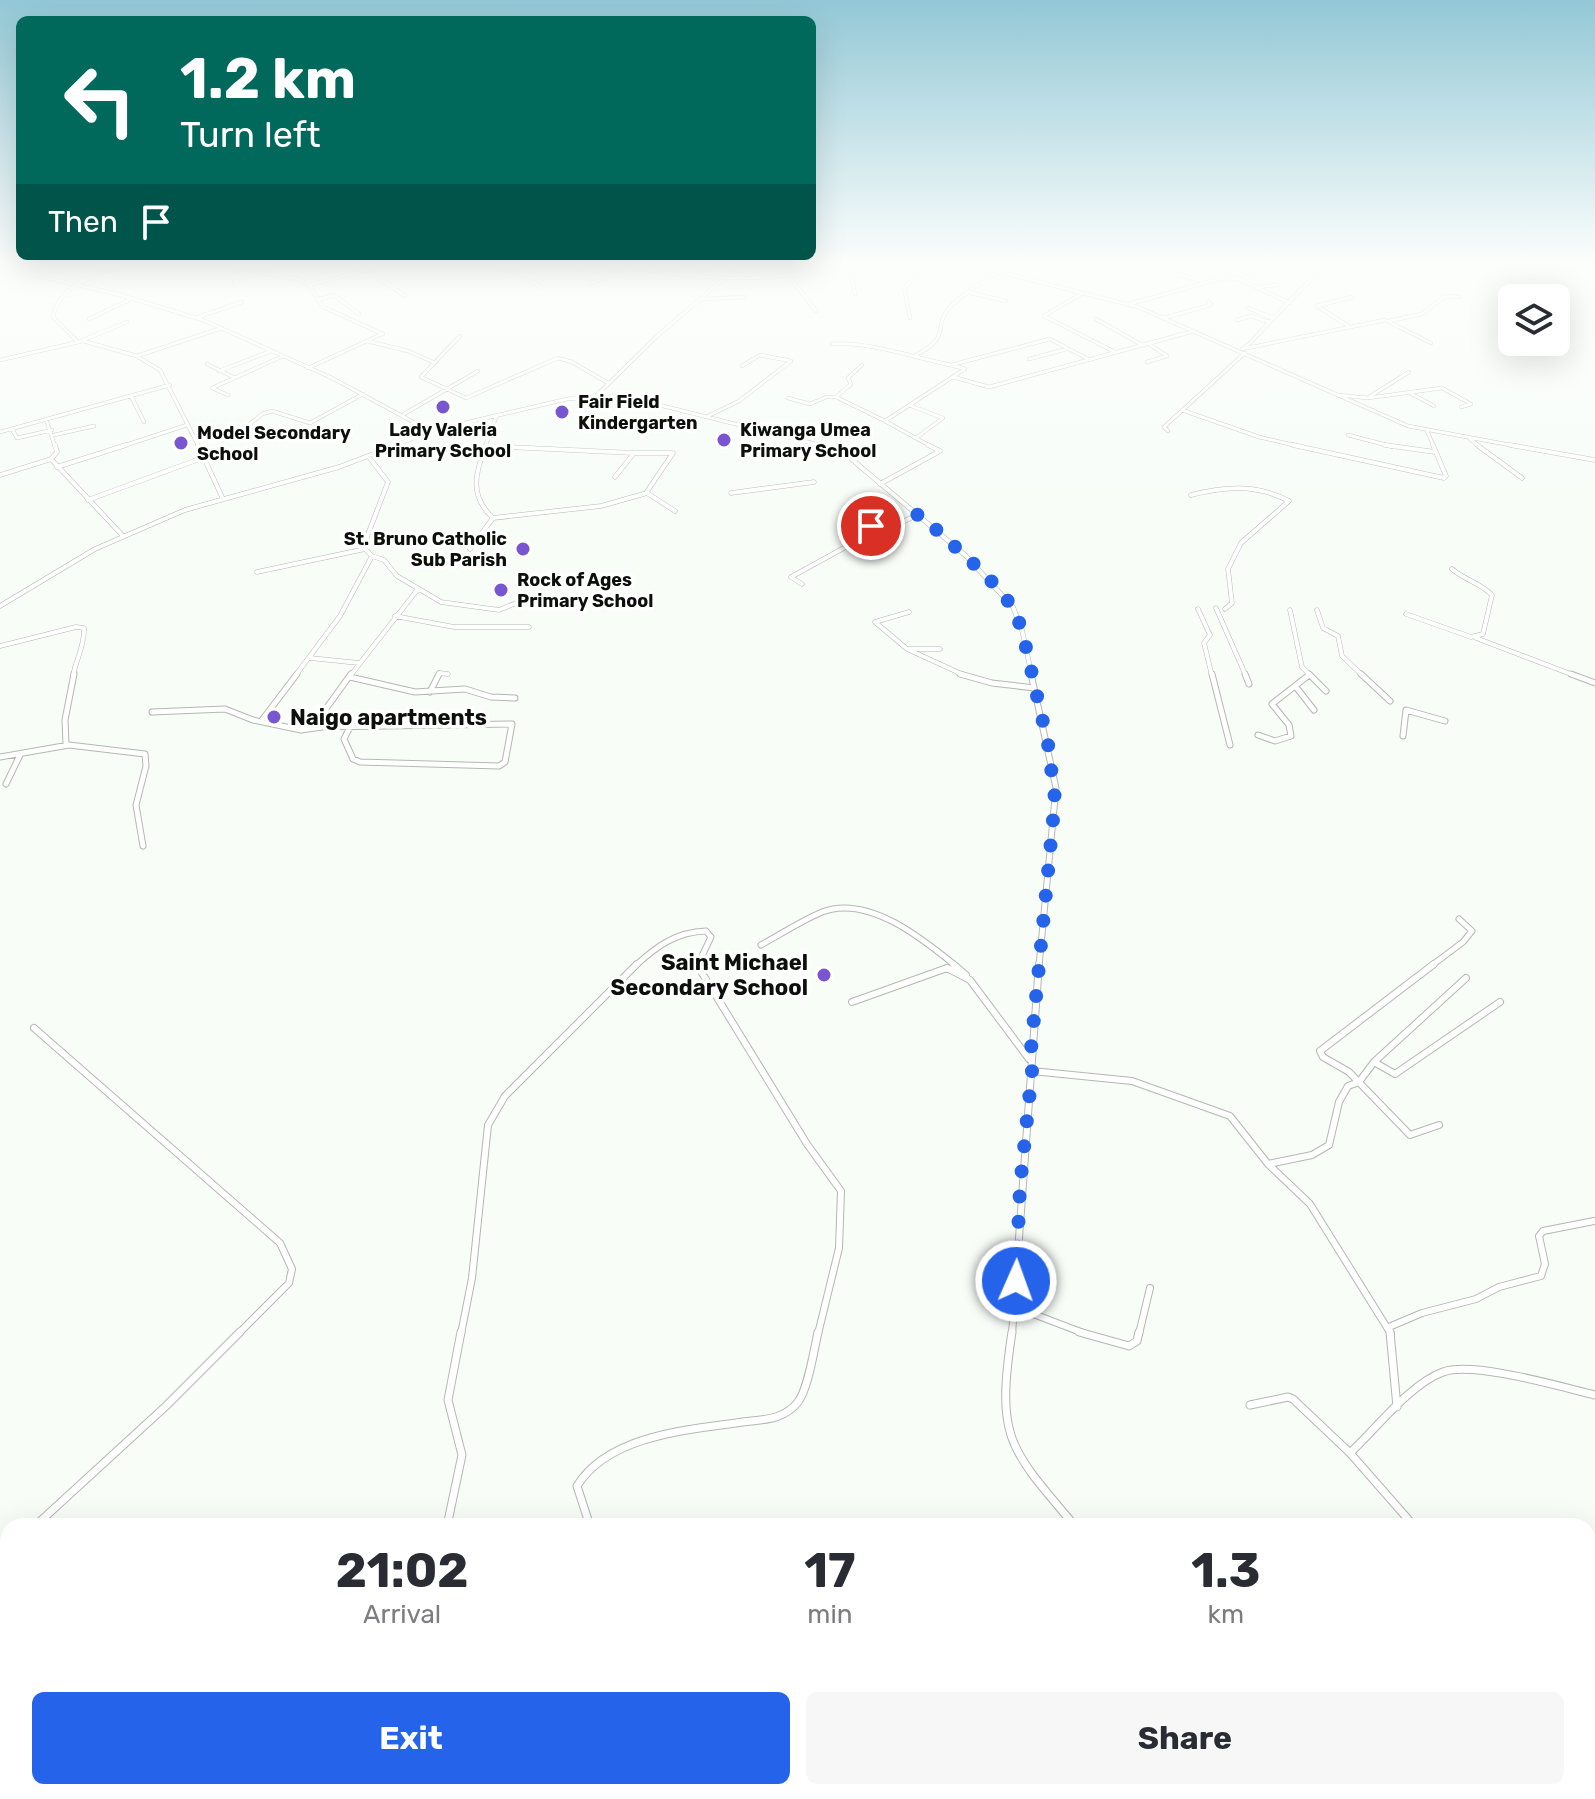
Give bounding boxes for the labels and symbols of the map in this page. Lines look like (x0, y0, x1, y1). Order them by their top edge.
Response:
place label: Fair Field Kindergarten (578, 391, 698, 434)
marker: Lady Valeria Primary School (434, 398, 452, 416)
marker: Fair Field Kindergarten (553, 403, 571, 421)
place label: Lady Valeria Primary School (375, 419, 511, 462)
place label: Kiwanga Umea Primary School (740, 419, 876, 462)
place label: Model Secondary School (197, 422, 351, 465)
marker: Kiwanga Umea Primary School (715, 431, 733, 449)
marker: Model Secondary School (172, 434, 190, 452)
pin (837, 492, 905, 560)
place label: St. Bruno Catholic Sub Parish (344, 528, 507, 571)
marker: St. Bruno Catholic Sub Parish (514, 540, 532, 558)
place label: Rock of Ages Primary School (517, 569, 653, 612)
marker: Rock of Ages Primary School (492, 581, 510, 599)
place label: Naigo apartments (290, 704, 487, 731)
marker: Naigo apartments (265, 708, 283, 726)
place label: Saint Michael Secondary School (611, 949, 808, 1001)
marker: Saint Michael Secondary School (815, 966, 833, 984)
position arrow (974, 1239, 1058, 1323)

